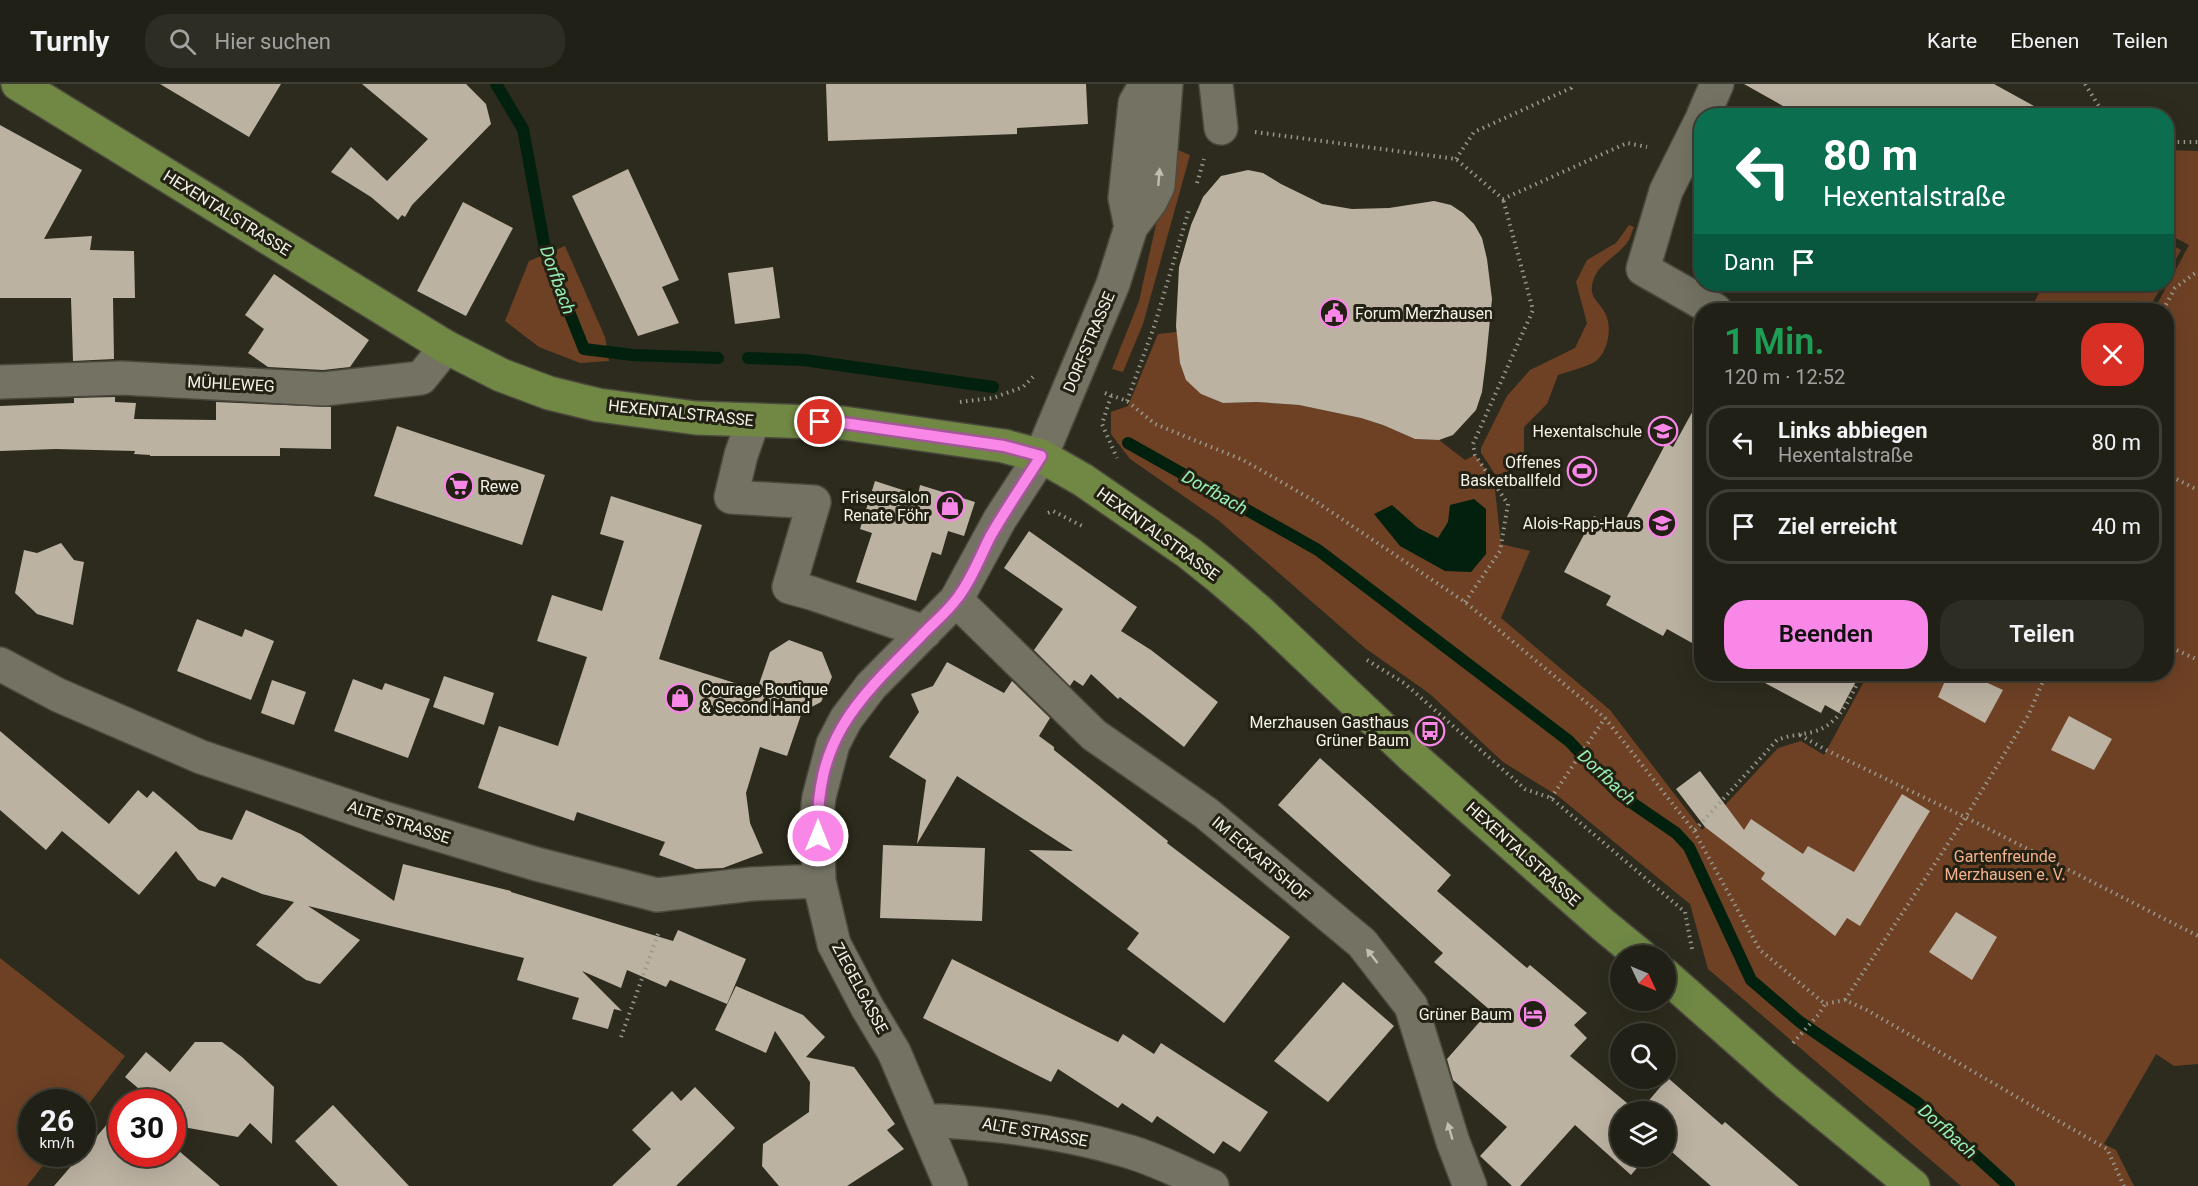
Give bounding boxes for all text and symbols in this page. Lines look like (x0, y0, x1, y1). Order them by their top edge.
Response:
search box (145, 14, 565, 68)
text: Turnly (30, 25, 109, 58)
icon: search (166, 25, 199, 58)
text: Hier suchen (214, 29, 331, 54)
text: Karte (1927, 29, 1977, 53)
text: Ebenen (2010, 29, 2079, 53)
text: Teilen (2112, 29, 2168, 53)
text: 80 m (1823, 131, 1918, 180)
icon: left (1724, 132, 1802, 210)
street label: HEXENTALSTRASSE (160, 166, 294, 260)
one-way arrow (1154, 167, 1164, 186)
text: Hexentalstraße (1823, 181, 2005, 213)
water label: Dorfbach (536, 243, 580, 317)
icon: arrive (1787, 246, 1820, 279)
text: Dann (1724, 250, 1775, 275)
street label: DORFSTRASSE (1059, 289, 1119, 395)
public building icon: Forum Merzhausen (1318, 297, 1350, 329)
place label: Forum Merzhausen (1355, 304, 1493, 323)
text: 1 Min. (1724, 321, 1825, 363)
button: close (2081, 323, 2144, 386)
text: 120 m · 12:52 (1724, 365, 1845, 389)
street label: MÜHLEWEG (187, 372, 275, 396)
street label: HEXENTALSTRASSE (607, 396, 755, 430)
pin (794, 396, 845, 447)
icon: arrive (803, 405, 836, 438)
school or university icon: Hexentalschule (1647, 415, 1679, 447)
text: Links abbiegen (1778, 418, 1928, 443)
place label: Hexentalschule (1533, 422, 1642, 441)
icon: left (1727, 426, 1760, 459)
text: 80 m (2092, 430, 2141, 455)
text: Hexentalstraße (1778, 443, 1913, 467)
place label: Offenes Basketballfeld (1460, 453, 1561, 490)
sports icon: Offenes Basketballfeld (1566, 455, 1598, 487)
water label: Dorfbach (1179, 465, 1251, 519)
supermarket icon: Rewe (443, 470, 475, 502)
place label: Rewe (480, 477, 519, 496)
street label: HEXENTALSTRASSE (1093, 483, 1223, 585)
place label: Friseursalon Renate Föhr (841, 488, 930, 525)
shop icon: Friseursalon Renate Föhr (934, 490, 966, 522)
school or university icon: Alois-Rapp-Haus (1646, 507, 1678, 539)
icon: arrive (1727, 510, 1760, 543)
place label: Alois-Rapp-Haus (1523, 514, 1641, 533)
text: Ziel erreicht (1778, 514, 1897, 539)
text: 40 m (2092, 514, 2141, 539)
button: Beenden (1724, 600, 1928, 669)
button: Teilen (1940, 600, 2144, 669)
place label: Courage Boutique & Second Hand (701, 680, 828, 717)
shop icon: Courage Boutique & Second Hand (664, 682, 696, 714)
place label: Merzhausen Gasthaus Grüner Baum (1250, 713, 1409, 750)
bus stop icon: Merzhausen Gasthaus Grüner Baum (1414, 715, 1446, 747)
water label: Dorfbach (1574, 745, 1640, 809)
street label: ALTE STRASSE (345, 796, 453, 848)
street label: HEXENTALSTRASSE (1462, 798, 1584, 910)
position arrow (786, 804, 850, 868)
street label: IM ECKARTSHOF (1208, 813, 1314, 905)
park label: Gartenfreunde Merzhausen e. V. (1944, 847, 2066, 884)
street label: ZIEGELGASSE (828, 939, 892, 1037)
north arrow (1610, 945, 1676, 1011)
map controls (1610, 945, 1676, 1167)
one-way arrow (1366, 948, 1378, 963)
hotel icon: Grüner Baum (1517, 998, 1549, 1030)
place label: Grüner Baum (1419, 1005, 1512, 1024)
button: search (1610, 1023, 1676, 1089)
speed limit sign: 30 (108, 1089, 186, 1167)
water label: Dorfbach (1914, 1099, 1982, 1163)
button: layers (1610, 1101, 1676, 1167)
text: 26 (40, 1103, 74, 1138)
street label: ALTE STRASSE (981, 1113, 1089, 1151)
one-way arrow (1445, 1122, 1454, 1140)
text: km/h (39, 1134, 75, 1152)

